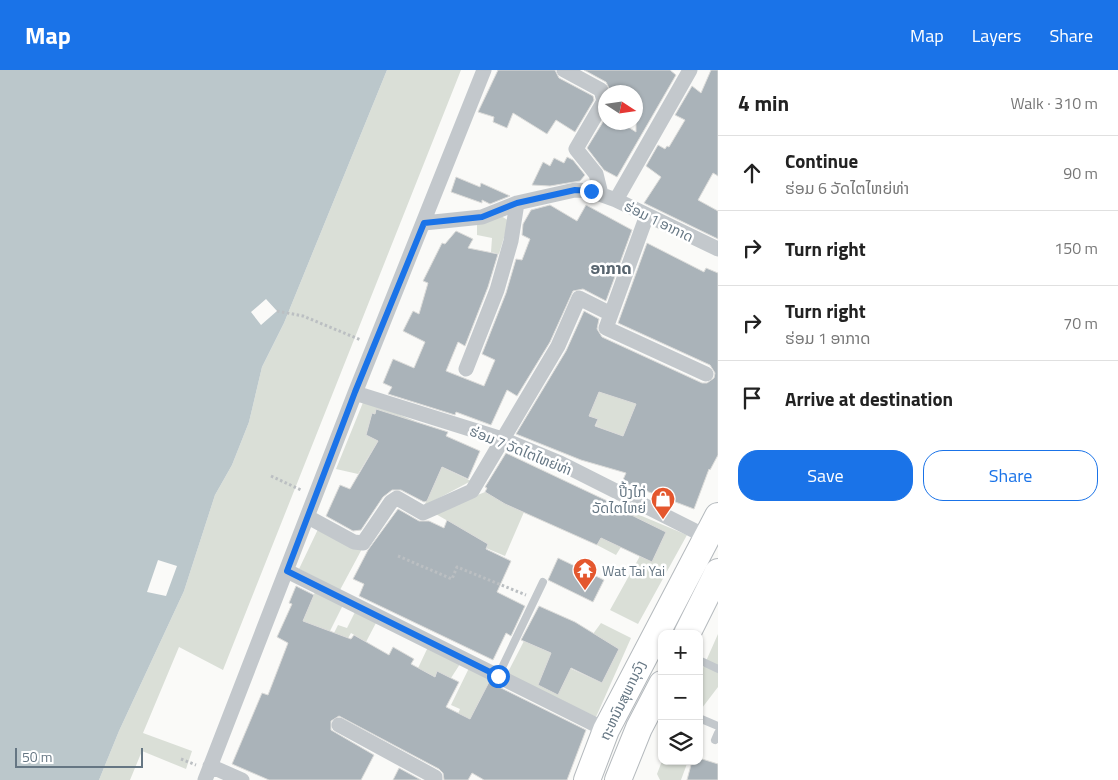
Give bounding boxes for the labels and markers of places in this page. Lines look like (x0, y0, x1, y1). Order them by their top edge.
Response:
place label: ປີ້ງໄກ່ ວັດໄຕໄຫຍ່ (592, 481, 646, 518)
shop icon: ປີ້ງໄກ່ ວັດໄຕໄຫຍ່ (650, 486, 676, 520)
temple icon: Wat Tai Yai (572, 557, 598, 591)
place label: Wat Tai Yai (602, 560, 665, 581)

